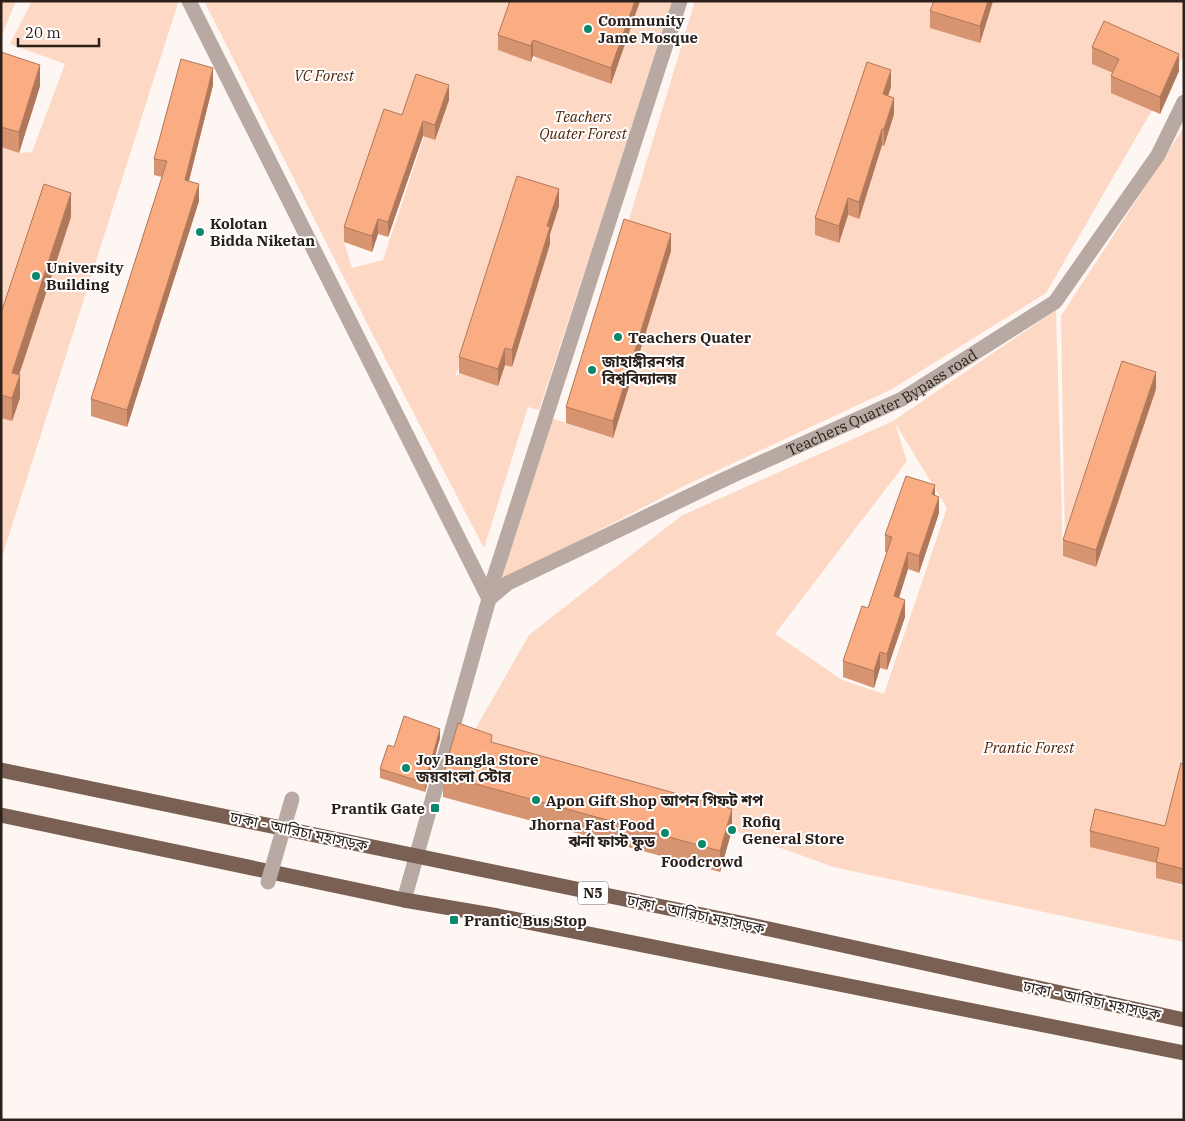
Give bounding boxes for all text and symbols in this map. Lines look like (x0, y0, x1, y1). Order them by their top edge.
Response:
place label: Community Jame Mosque (598, 11, 698, 47)
scale bar (18, 15, 99, 47)
text: 20 m (25, 23, 61, 42)
marker: Community Jame Mosque (582, 23, 594, 35)
park label: VC Forest (294, 66, 355, 85)
park label: Teachers Quater Forest (539, 107, 627, 143)
place label: Kolotan Bidda Niketan (210, 214, 315, 250)
marker: Kolotan Bidda Niketan (194, 226, 206, 238)
place label: University Building (46, 258, 124, 294)
marker: University Building (30, 270, 42, 282)
place label: Teachers Quater (628, 328, 752, 347)
marker: Teachers Quater (612, 331, 624, 343)
street label: Teachers Quarter Bypass road (783, 345, 980, 460)
place label: জাহাঙ্গীরনগর বিশ্ববিদ্যালয় (601, 352, 686, 388)
marker: জাহাঙ্গীরনগর বিশ্ববিদ্যালয় (586, 364, 598, 376)
park label: Prantic Forest (983, 738, 1075, 757)
place label: Joy Bangla Store জয়বাংলা স্টোর (415, 750, 538, 786)
marker: Joy Bangla Store জয়বাংলা স্টোর (400, 762, 412, 774)
place label: Apon Gift Shop আপন গিফট শপ (546, 791, 764, 810)
marker: Apon Gift Shop আপন গিফট শপ (530, 794, 542, 806)
place label: Prantik Gate (331, 799, 425, 818)
marker: Prantik Gate (429, 802, 441, 814)
street label: ঢাকা - আরিচা মহাসড়ক (227, 807, 370, 855)
place label: Rofiq General Store (742, 812, 845, 848)
place label: Jhorna Fast Food ঝর্না ফাস্ট ফুড (529, 815, 656, 852)
marker: Rofiq General Store (726, 824, 738, 836)
marker: Jhorna Fast Food ঝর্না ফাস্ট ফুড (659, 827, 671, 839)
marker: Foodcrowd (696, 838, 708, 850)
place label: Foodcrowd (661, 852, 744, 871)
road number: N5 (578, 881, 608, 904)
street label: ঢাকা - আরিচা মহাসড়ক (624, 890, 767, 938)
place label: Prantic Bus Stop (464, 911, 587, 930)
marker: Prantic Bus Stop (448, 914, 460, 926)
street label: ঢাকা - আরিচা মহাসড়ক (1020, 976, 1163, 1024)

